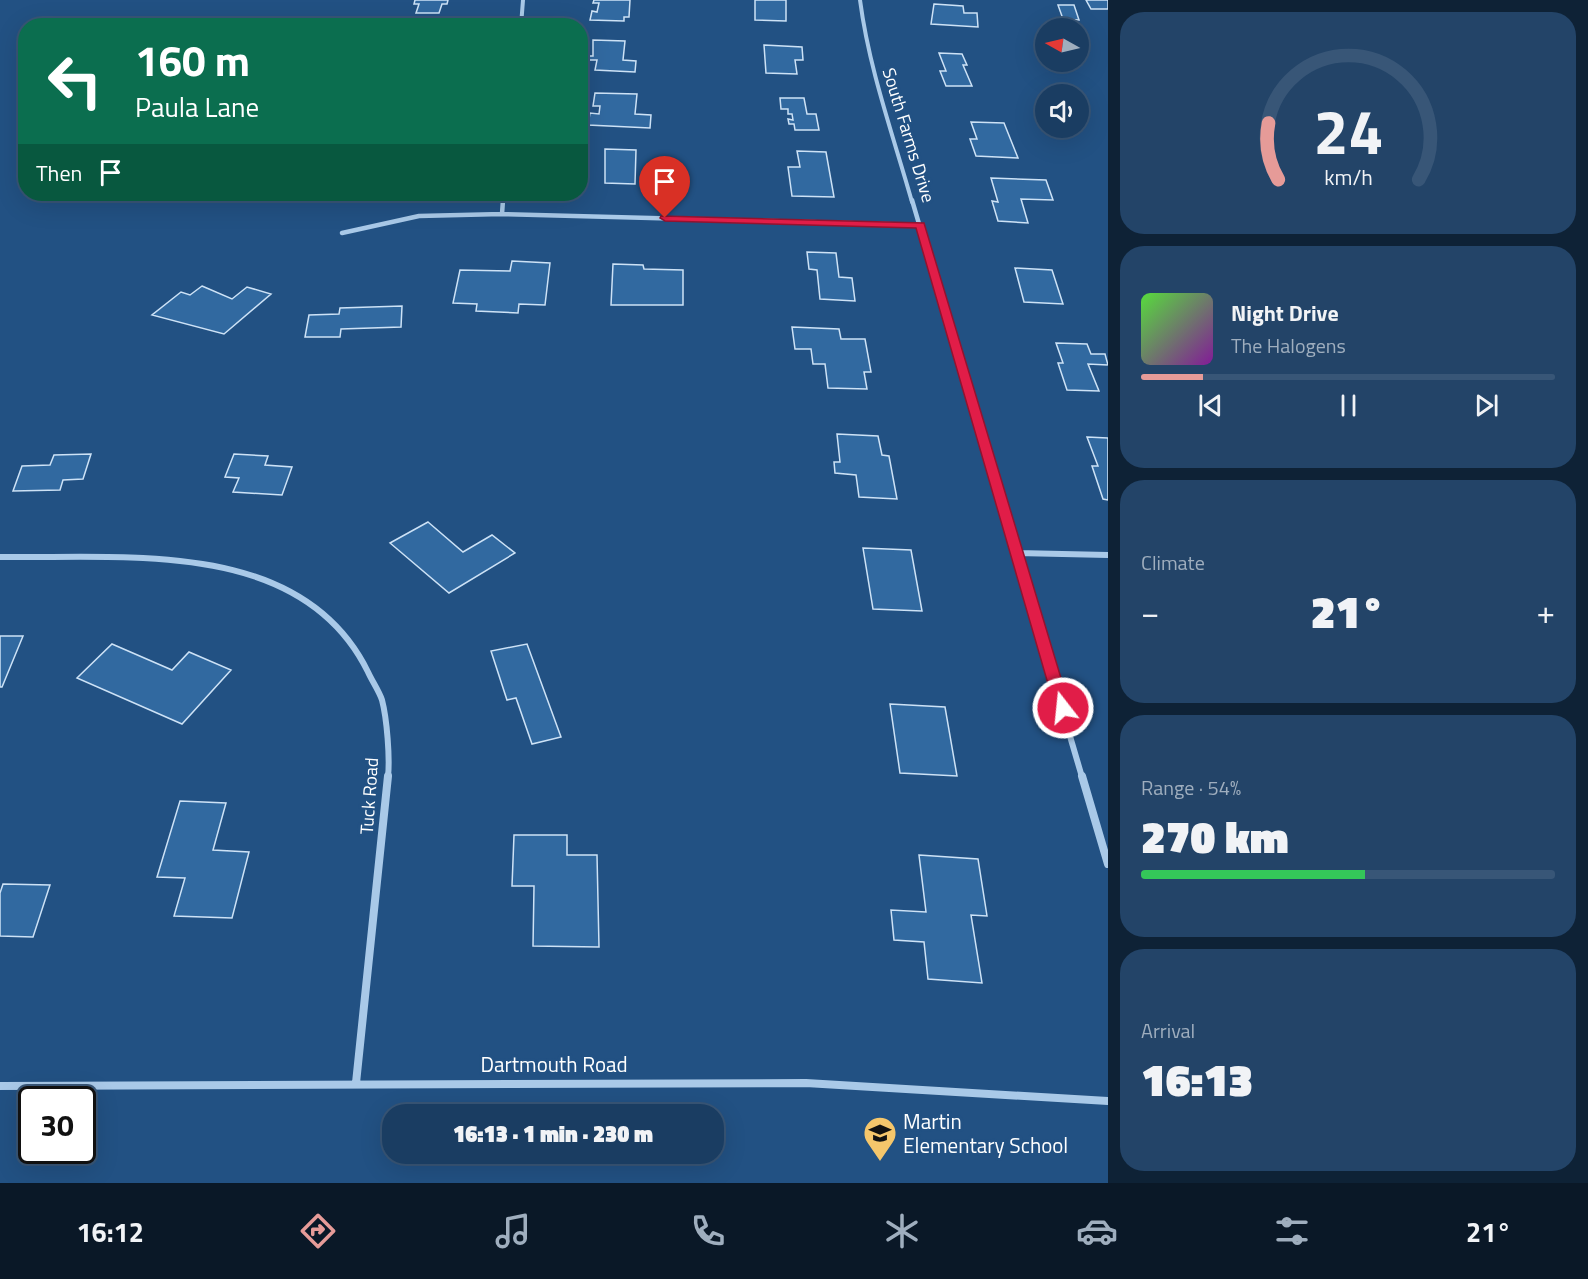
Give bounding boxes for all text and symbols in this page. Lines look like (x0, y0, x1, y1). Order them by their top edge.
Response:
north arrow (1035, 18, 1089, 72)
map controls (1035, 18, 1089, 138)
text: 160 m (135, 28, 250, 92)
icon: left (36, 42, 114, 120)
street label: South Farms Drive (876, 64, 942, 206)
text: 24 (1313, 83, 1383, 178)
button: sound (1035, 84, 1089, 138)
text: Paula Lane (135, 86, 259, 127)
text: Then (36, 156, 82, 190)
icon: arrive (94, 156, 127, 189)
pin (639, 156, 690, 218)
text: km/h (1324, 161, 1372, 193)
icon: arrive (648, 165, 681, 198)
text: Night Drive (1231, 296, 1339, 330)
text: The Halogens (1231, 330, 1346, 361)
icon: previous (1194, 389, 1227, 422)
icon: pause (1332, 389, 1365, 422)
icon: next (1470, 389, 1503, 422)
text: Climate (1141, 547, 1205, 578)
text: 21° (1311, 577, 1385, 645)
text: − (1141, 587, 1159, 637)
text: + (1537, 587, 1555, 637)
position arrow (1031, 676, 1095, 740)
street label: Tuck Road (353, 757, 385, 835)
text: Range · 54% (1141, 772, 1241, 803)
text: 270 km (1141, 802, 1289, 870)
text: Arrival (1141, 1015, 1195, 1046)
text: 16:13 (1141, 1045, 1253, 1113)
street label: Dartmouth Road (480, 1048, 628, 1080)
speed limit sign: 30 (18, 1086, 96, 1164)
place label: Martin Elementary School (903, 1105, 1068, 1161)
school or university icon: Martin Elementary School (862, 1115, 898, 1162)
text: 16:13 · 1 min · 230 m (453, 1117, 653, 1151)
icon: directions (297, 1210, 339, 1252)
icon: music (492, 1210, 534, 1252)
icon: phone (687, 1210, 729, 1252)
icon: climate (881, 1210, 923, 1252)
icon: car (1076, 1210, 1118, 1252)
icon: filters (1271, 1210, 1313, 1252)
text: 16:12 (76, 1211, 144, 1252)
text: 21° (1466, 1211, 1511, 1252)

